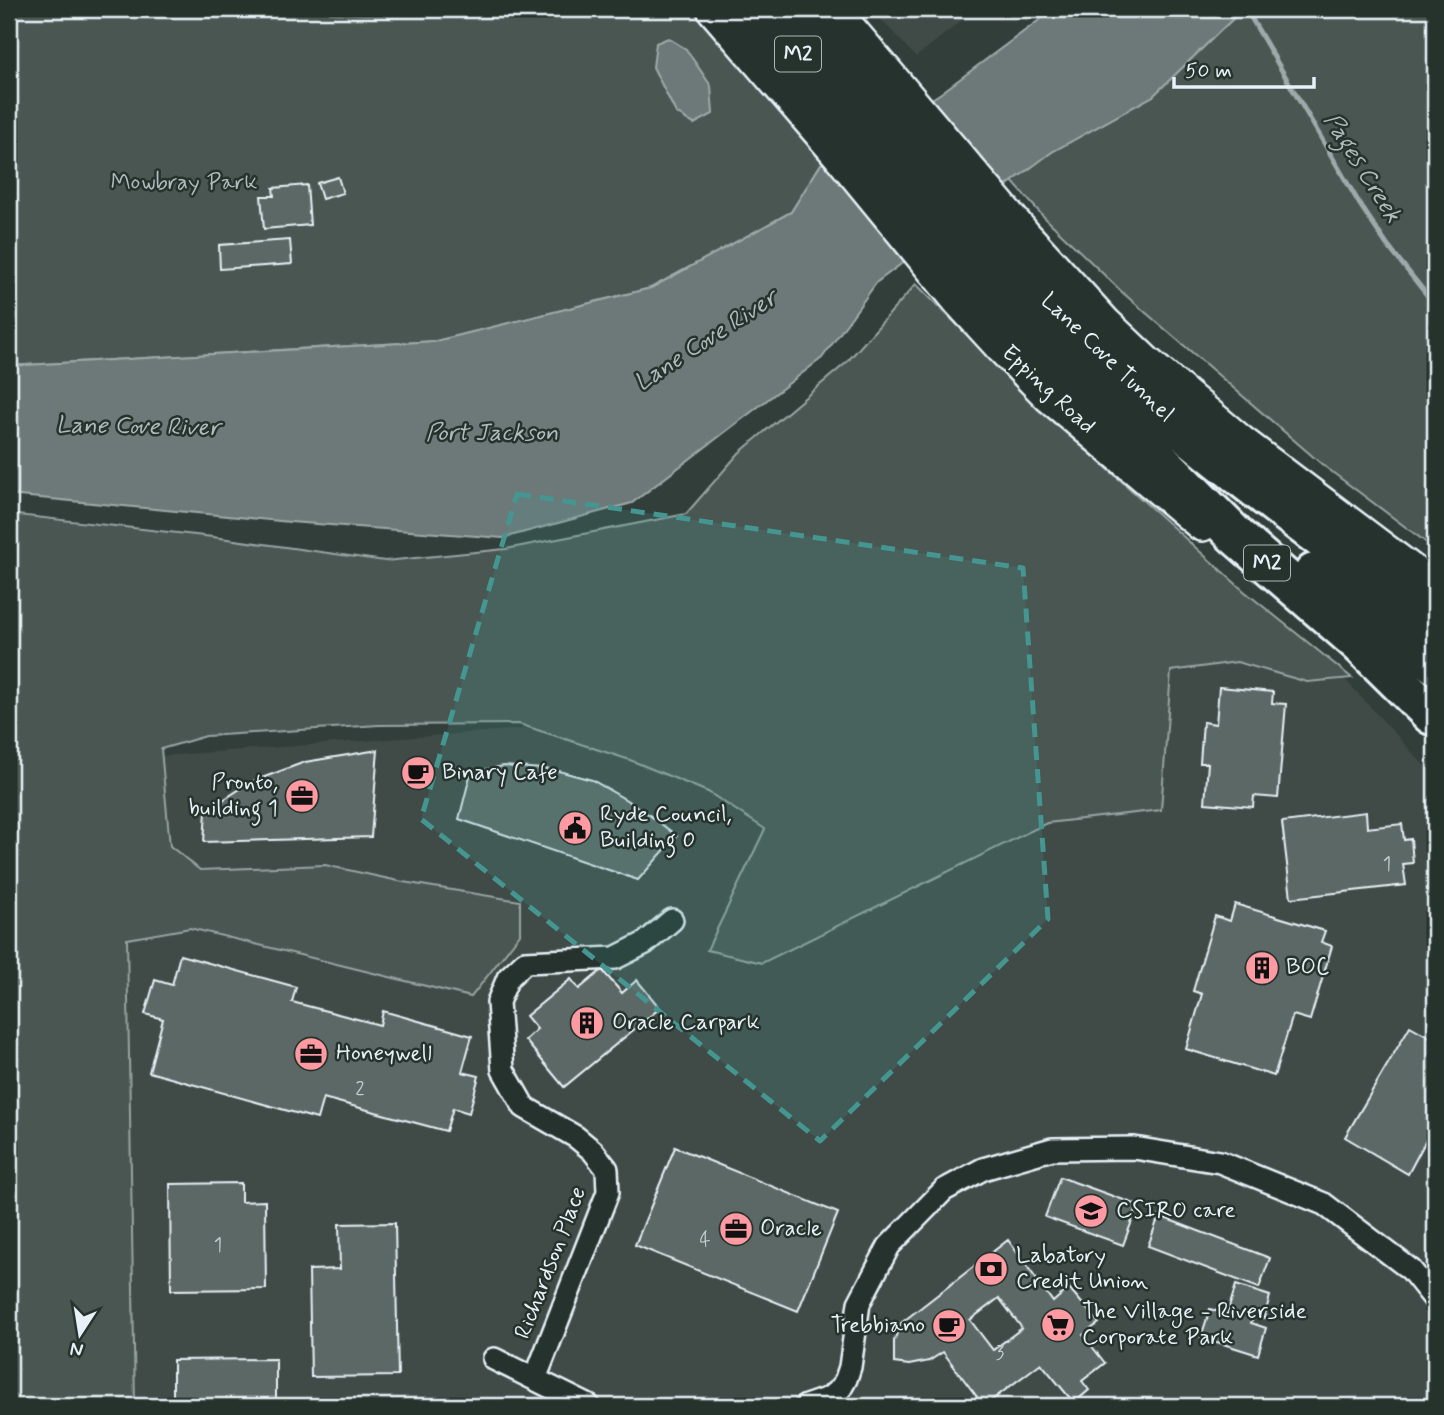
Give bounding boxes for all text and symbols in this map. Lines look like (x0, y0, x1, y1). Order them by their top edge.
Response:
road number: M2 (775, 36, 821, 72)
scale bar (1174, 46, 1314, 90)
text: 50 m (1185, 57, 1232, 85)
water label: Pages Creek (1313, 107, 1408, 230)
park label: Mowbray Park (110, 168, 258, 198)
water label: Lane Cove River (629, 281, 786, 399)
street label: Lane Cove Tunnel (1034, 287, 1180, 429)
street label: Epping Road (994, 339, 1102, 441)
water label: Lane Cove River (56, 410, 224, 444)
water label: Port Jackson (426, 418, 558, 449)
road number: M2 (1244, 546, 1290, 580)
cafe icon: Binary Cafe (399, 754, 437, 792)
place label: Binary Cafe (442, 758, 558, 788)
place label: Pronto, building 1 (189, 768, 278, 826)
office icon: Pronto, building 1 (283, 777, 321, 815)
place label: Ryde Council, Building 0 (600, 800, 732, 858)
public building icon: Ryde Council, Building 0 (556, 809, 594, 847)
house number: 1 (1383, 852, 1391, 877)
building icon: BOC (1243, 949, 1281, 987)
place label: BOC (1286, 953, 1330, 983)
building icon: Oracle Carpark (568, 1004, 606, 1042)
place label: Oracle Carpark (612, 1008, 760, 1038)
office icon: Honeywell (292, 1035, 330, 1073)
place label: Honeywell (336, 1039, 432, 1069)
house number: 2 (355, 1077, 365, 1102)
street label: Richardson Place (508, 1183, 594, 1343)
school or university icon: CSIRO care (1072, 1192, 1110, 1230)
place label: CSIRO care (1116, 1196, 1236, 1226)
office icon: Oracle (717, 1210, 755, 1248)
place label: Oracle (760, 1214, 822, 1244)
house number: 4 (699, 1228, 711, 1253)
house number: 1 (214, 1233, 222, 1258)
place label: Labatory Credit Union (1016, 1241, 1148, 1297)
bank icon: Labatory Credit Union (972, 1250, 1010, 1288)
place label: The Village - Riverside Corporate Park (1082, 1297, 1307, 1353)
north arrow (46, 1300, 116, 1370)
supermarket icon: The Village - Riverside Corporate Park (1039, 1306, 1077, 1344)
cafe icon: Trebbiano (930, 1307, 968, 1345)
place label: Trebbiano (831, 1311, 925, 1341)
text: N (68, 1336, 86, 1363)
house number: 3 (996, 1341, 1005, 1366)

